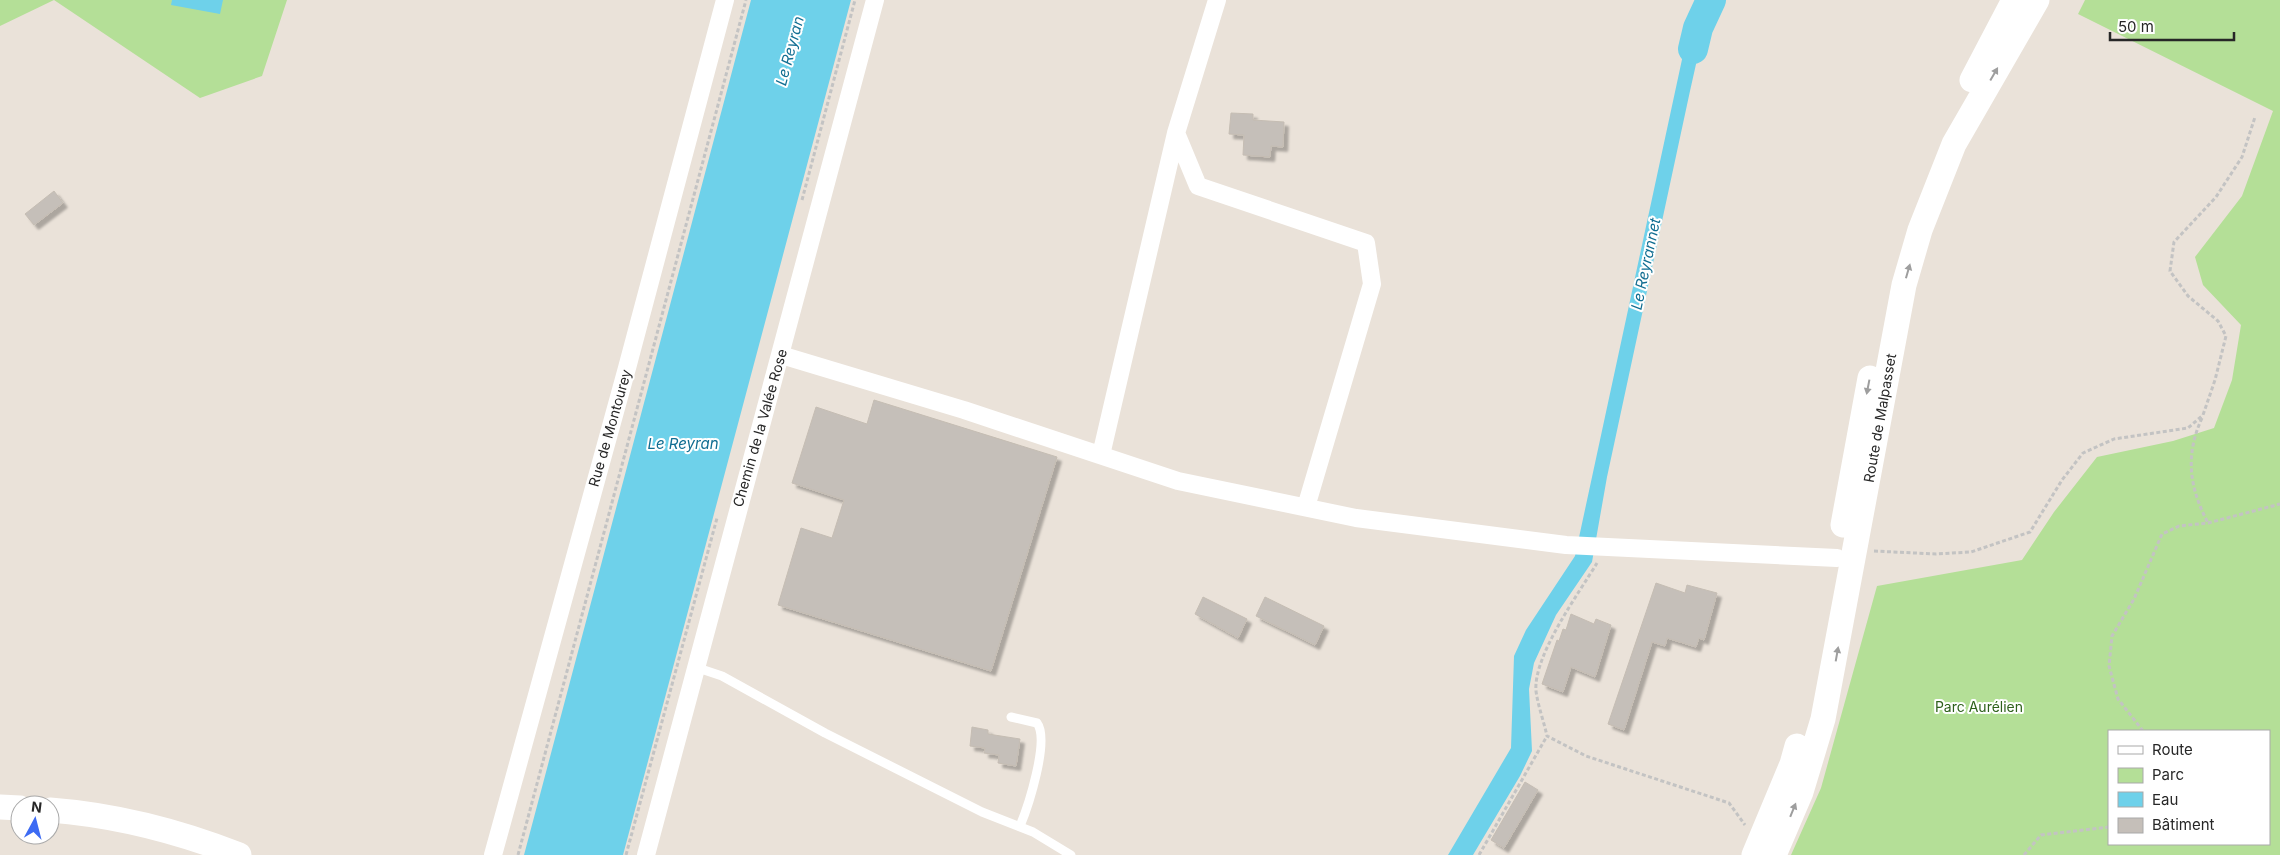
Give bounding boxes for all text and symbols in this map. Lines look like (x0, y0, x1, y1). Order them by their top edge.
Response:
scale bar (2110, 10, 2234, 42)
water label: Le Reyran (771, 14, 808, 88)
text: 50 m (2118, 17, 2154, 36)
one-way arrow (1989, 68, 1998, 81)
water label: Le Reyrannet (1627, 215, 1665, 312)
one-way arrow (1905, 263, 1913, 278)
street label: Chemin de la Valée Rose (729, 347, 790, 509)
street label: Route de Malpasset (1860, 352, 1899, 484)
street label: Rue de Montourey (585, 367, 634, 489)
one-way arrow (1864, 379, 1872, 395)
water label: Le Reyran (647, 434, 719, 453)
one-way arrow (1833, 646, 1841, 662)
park label: Parc Aurélien (1935, 698, 2023, 715)
legend (2108, 730, 2270, 845)
text: Route (2152, 740, 2193, 759)
text: Parc (2152, 765, 2184, 784)
text: Eau (2152, 790, 2178, 809)
north arrow (10, 795, 60, 845)
text: N (30, 798, 43, 816)
one-way arrow (1789, 802, 1797, 817)
text: Bâtiment (2152, 815, 2215, 834)

